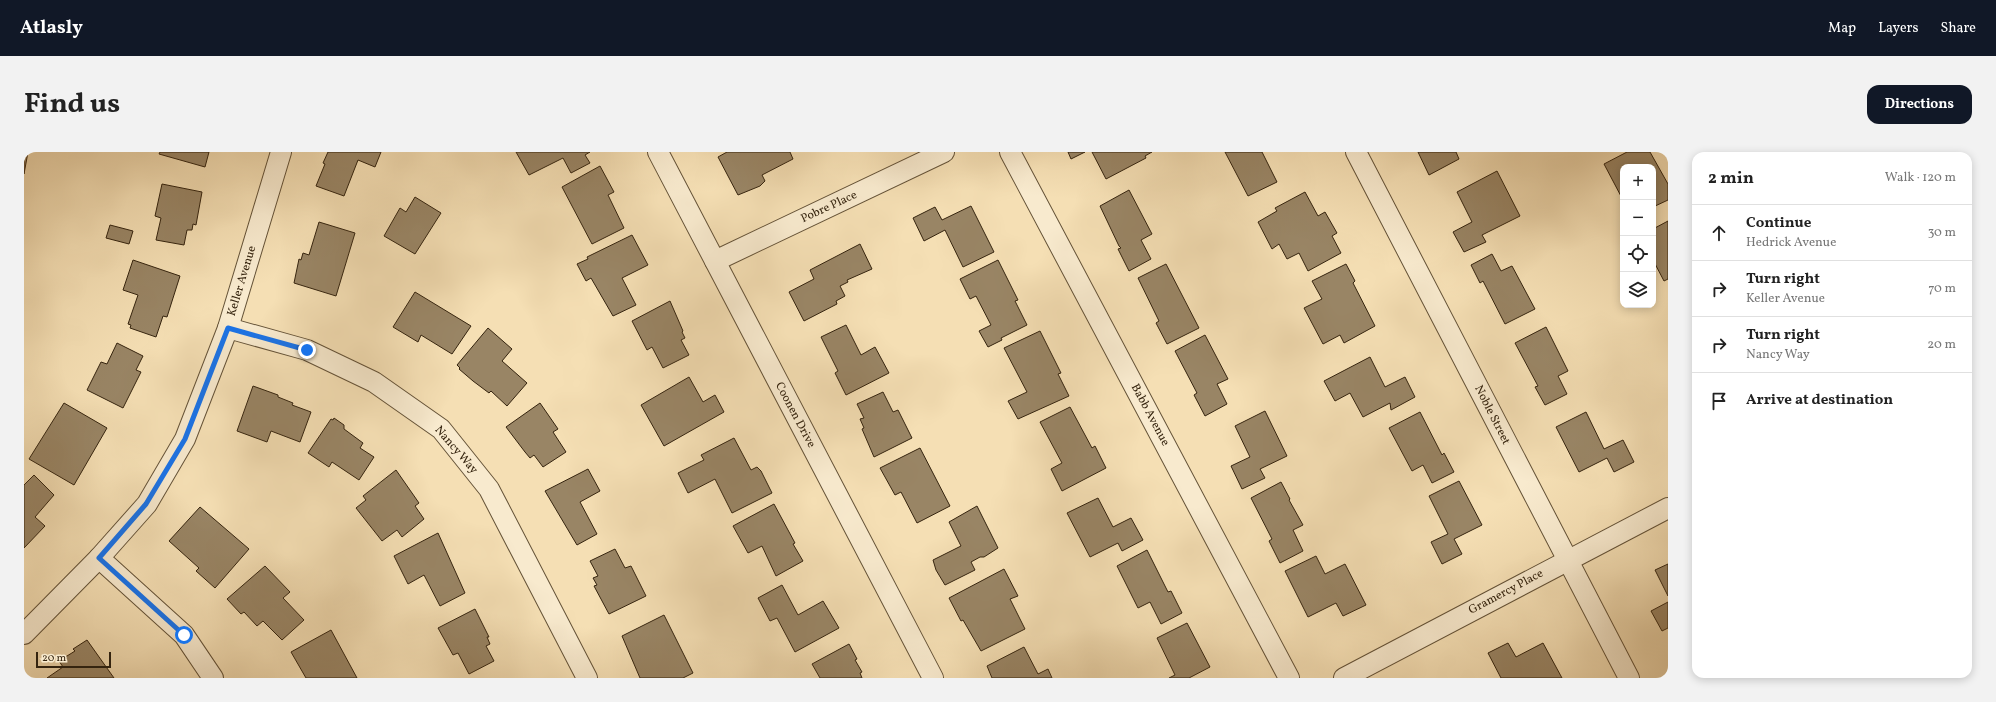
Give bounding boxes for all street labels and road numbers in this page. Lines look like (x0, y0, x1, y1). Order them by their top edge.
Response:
street label: Pobre Place (798, 187, 860, 227)
street label: Keller Avenue (224, 244, 260, 318)
street label: Coonen Drive (771, 379, 819, 451)
street label: Babb Avenue (1127, 381, 1173, 449)
street label: Noble Street (1470, 383, 1514, 447)
street label: Nancy Way (431, 423, 482, 478)
street label: Gramercy Place (1466, 565, 1546, 618)

